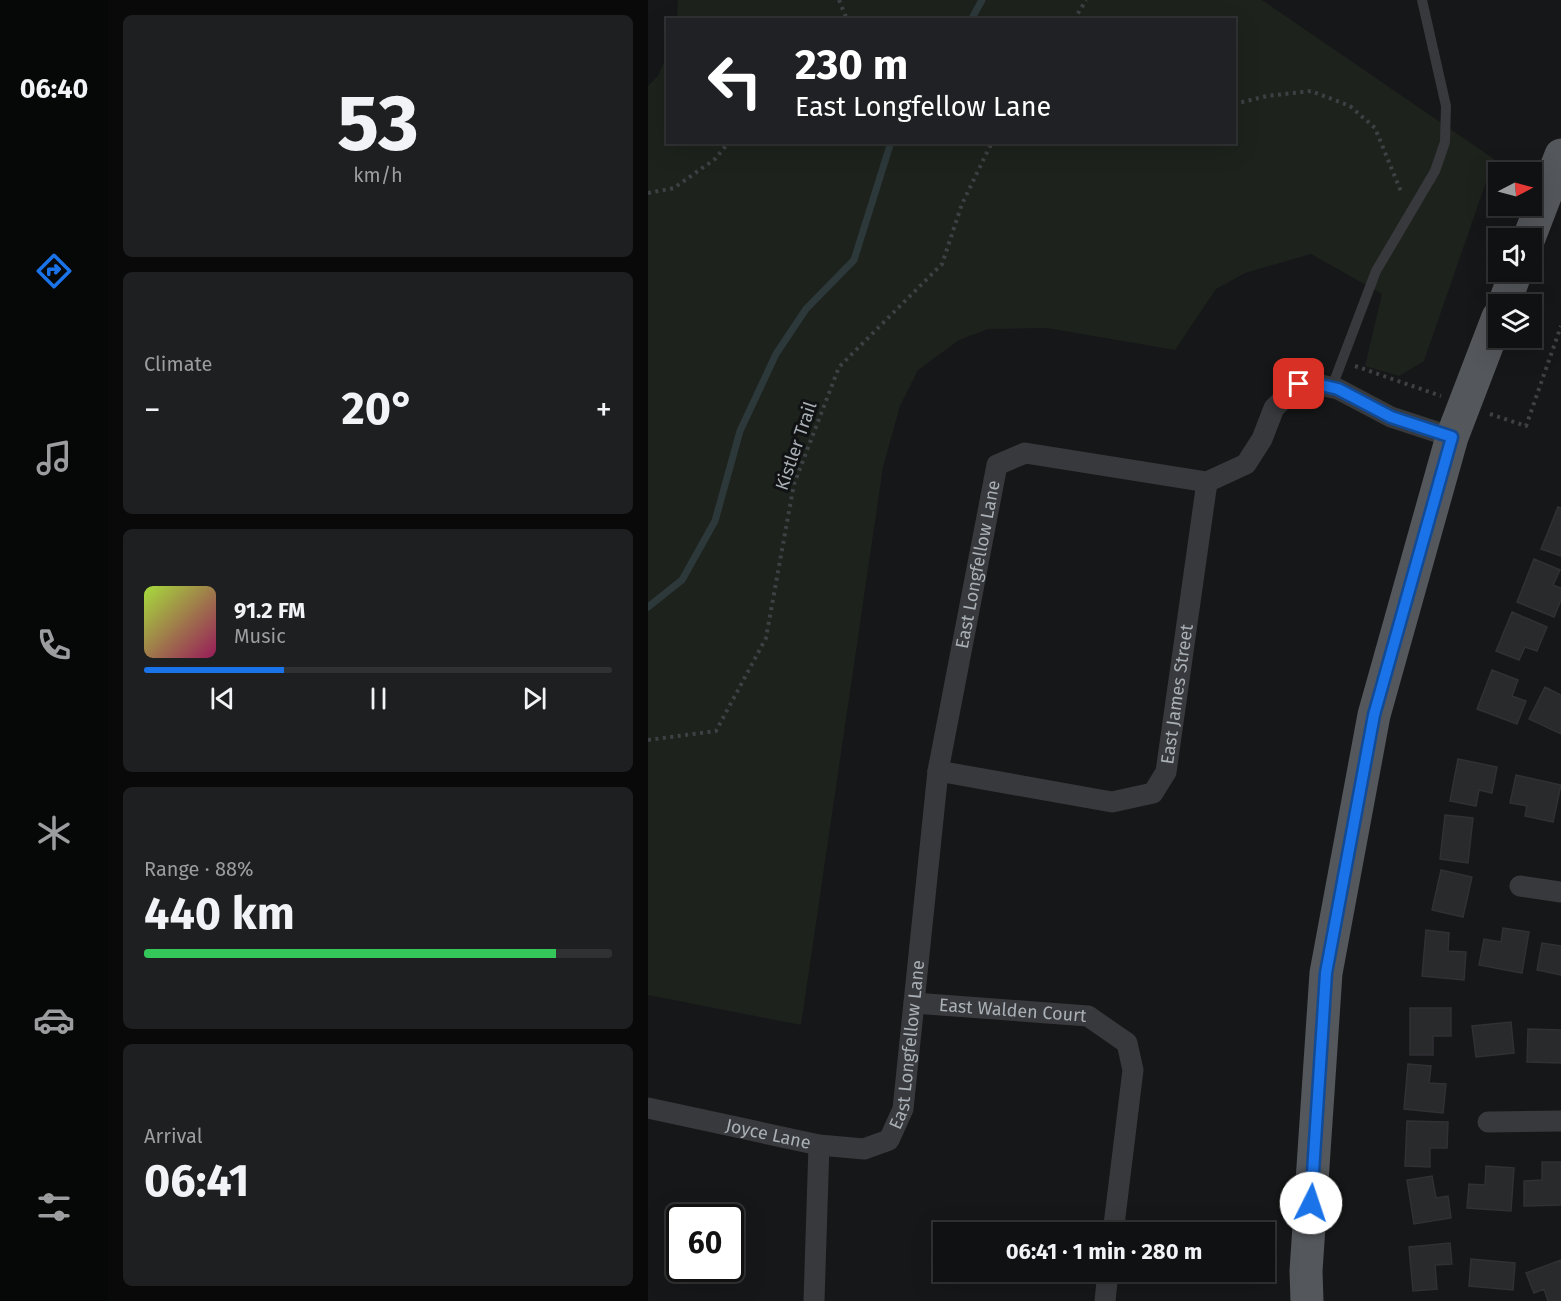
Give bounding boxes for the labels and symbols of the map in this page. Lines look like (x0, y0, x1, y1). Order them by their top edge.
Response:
north arrow (1488, 162, 1542, 216)
pin (1273, 358, 1324, 409)
street label: Kistler Trail (771, 399, 821, 493)
street label: East Longfellow Lane (951, 478, 1005, 650)
street label: East James Street (1156, 622, 1198, 766)
street label: East Longfellow Lane (884, 959, 929, 1133)
street label: East Walden Court (938, 994, 1088, 1027)
street label: Joyce Lane (724, 1114, 813, 1154)
position arrow (1279, 1171, 1343, 1235)
speed limit sign: 60 (666, 1204, 744, 1282)

